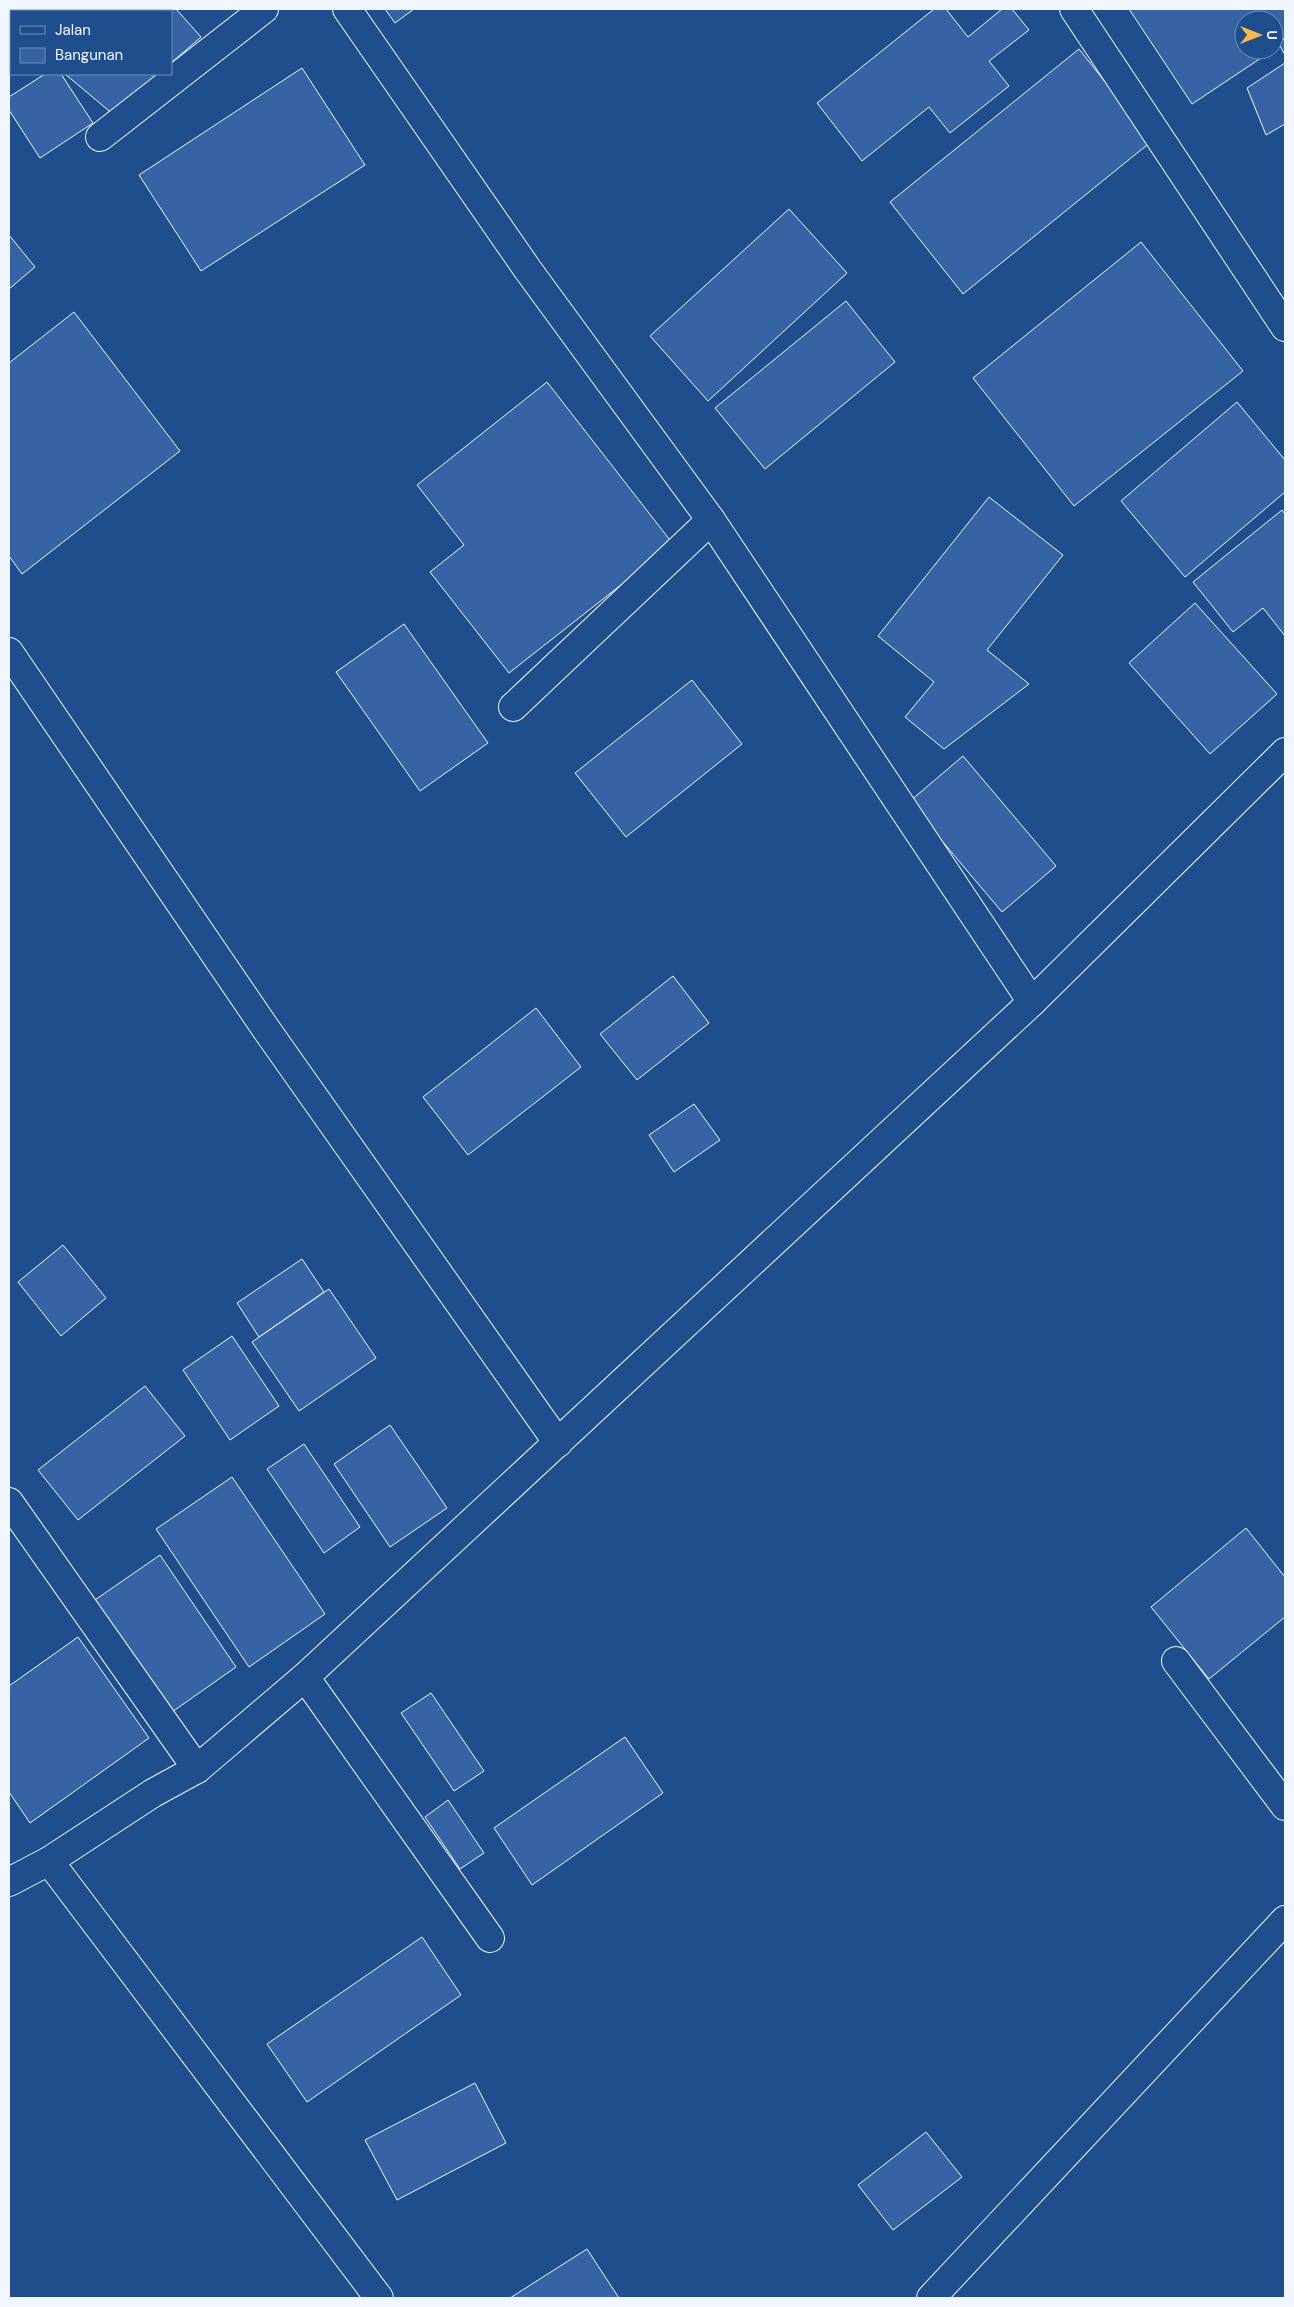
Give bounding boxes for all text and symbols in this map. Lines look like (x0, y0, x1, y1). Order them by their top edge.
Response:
legend (10, 10, 172, 75)
north arrow (1234, 10, 1284, 60)
text: Jalan (55, 20, 91, 40)
text: U (1263, 30, 1281, 40)
text: Bangunan (55, 45, 123, 65)

